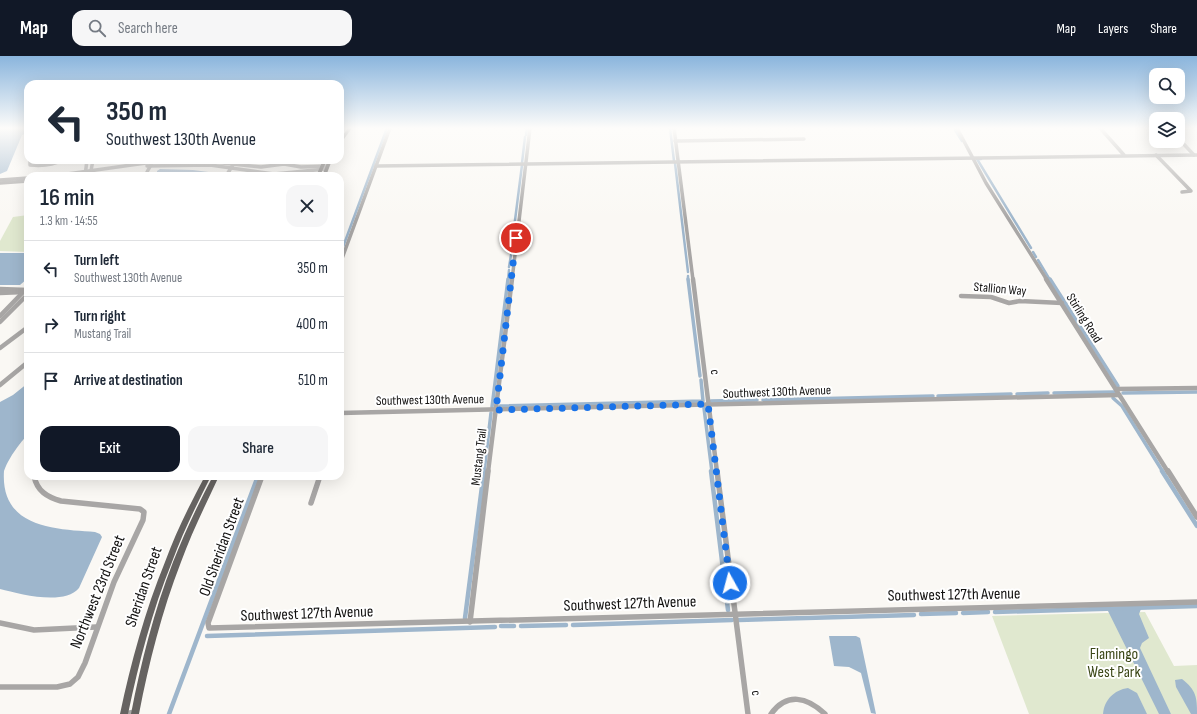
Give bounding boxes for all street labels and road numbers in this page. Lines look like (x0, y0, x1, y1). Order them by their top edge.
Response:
street label: Stallion Way (973, 279, 1027, 299)
street label: Stirling Road (1063, 290, 1105, 346)
street label: c (707, 368, 723, 376)
street label: Southwest 130th Avenue (723, 382, 831, 402)
street label: Southwest 130th Avenue (376, 391, 484, 409)
street label: Mustang Trail (468, 428, 490, 486)
street label: Old Sheridan Street (195, 495, 249, 599)
street label: Northwest 23rd Street (67, 532, 129, 651)
street label: Sheridan Street (121, 544, 167, 630)
street label: Southwest 127th Avenue (887, 584, 1021, 606)
street label: Southwest 127th Avenue (563, 592, 697, 616)
street label: Southwest 127th Avenue (240, 602, 374, 626)
street label: c (748, 689, 764, 697)

